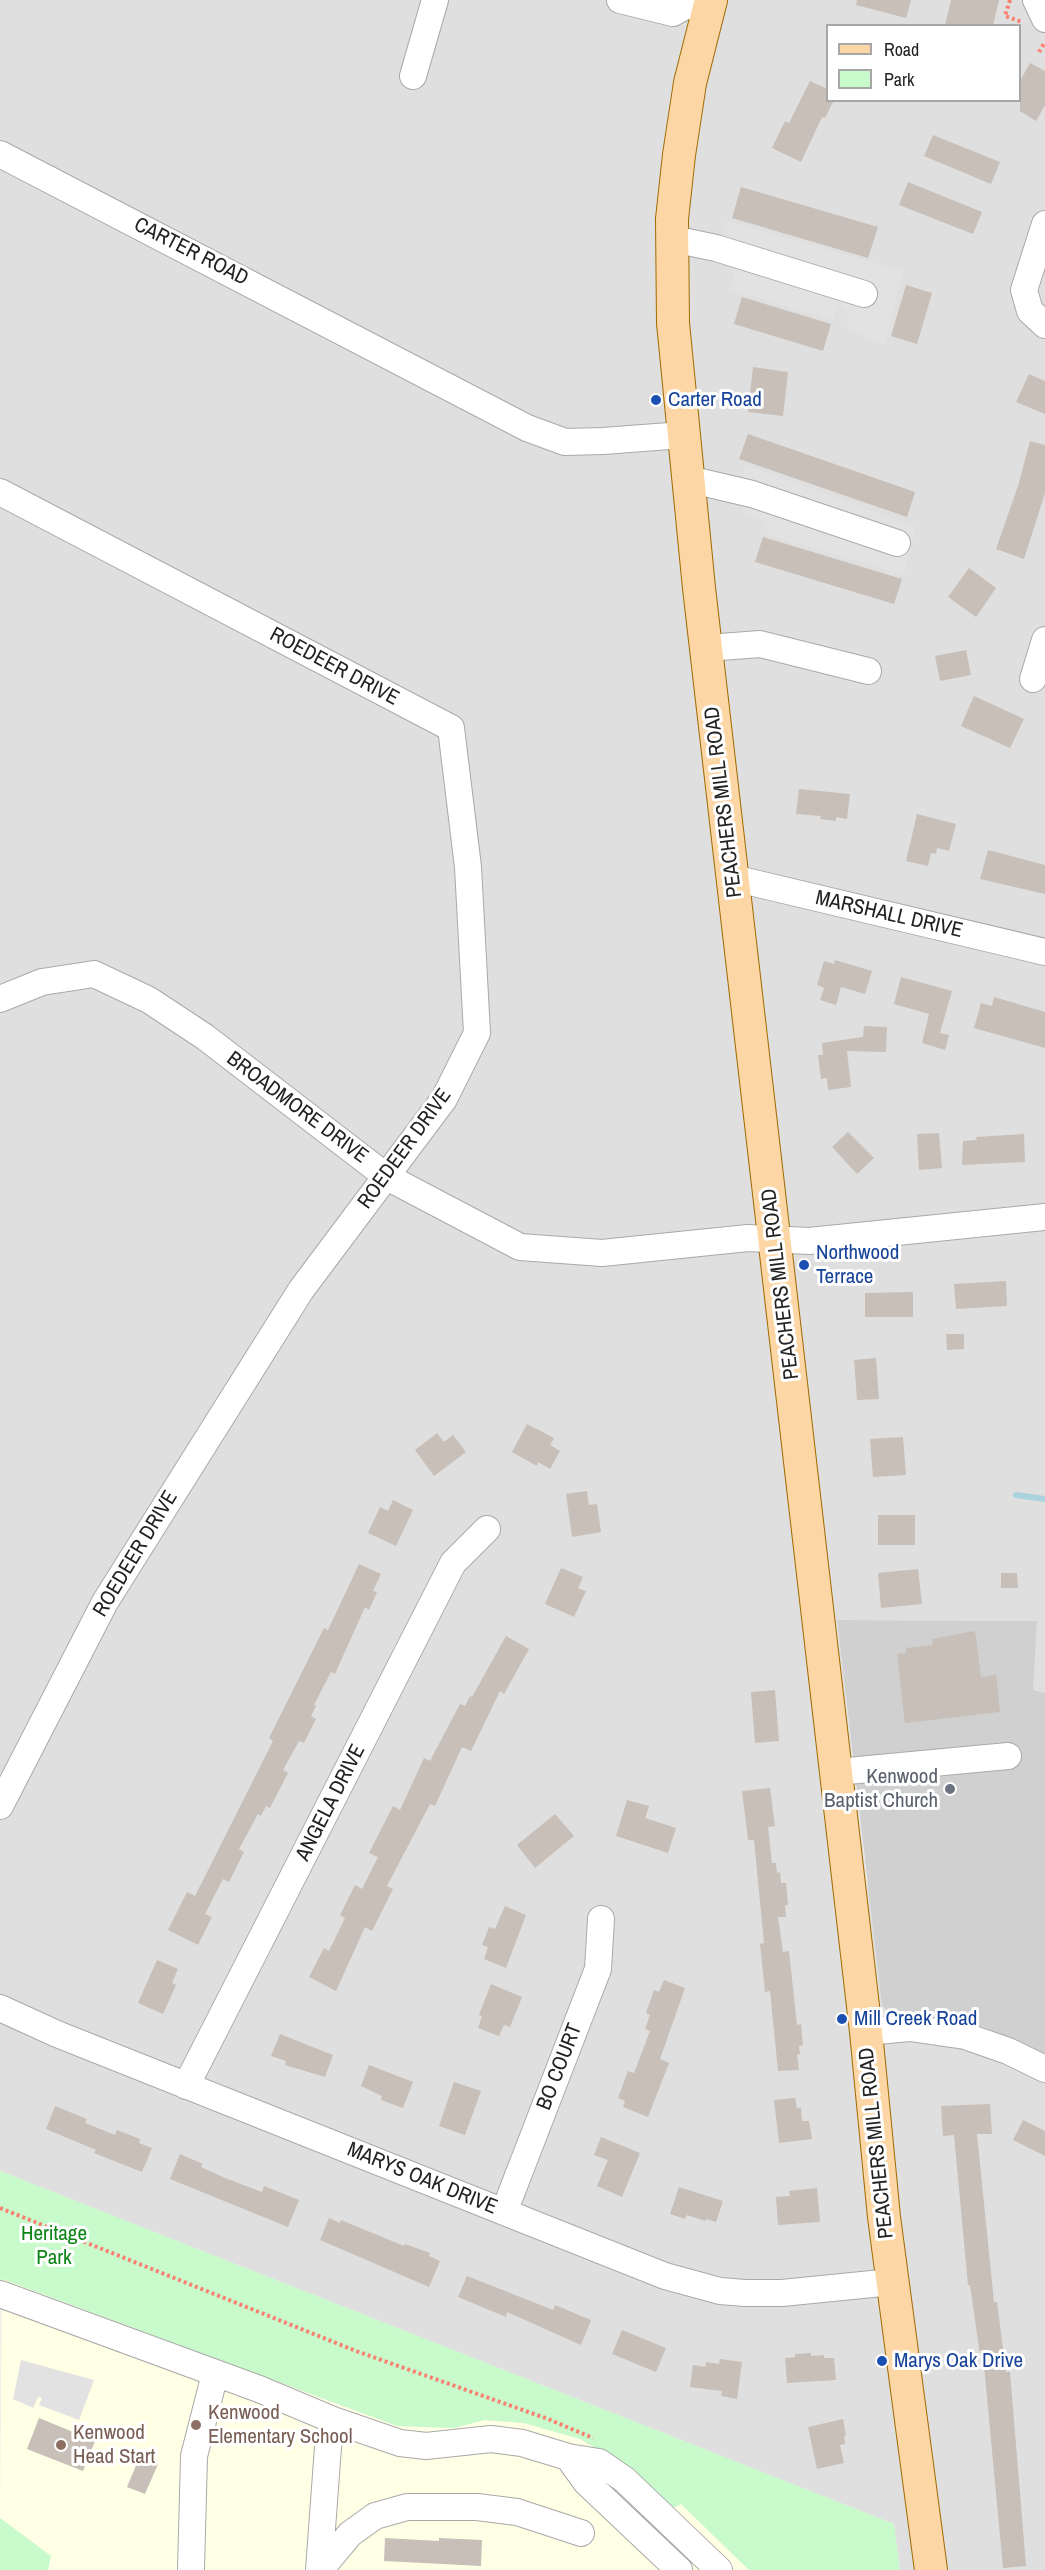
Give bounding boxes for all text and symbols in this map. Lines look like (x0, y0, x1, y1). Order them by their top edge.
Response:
legend (826, 24, 1021, 102)
text: Road (884, 37, 919, 62)
text: Park (884, 67, 914, 92)
street label: CARTER ROAD (130, 212, 252, 292)
place label: Carter Road (668, 387, 762, 413)
marker: Carter Road (649, 393, 663, 407)
street label: ROEDEER DRIVE (265, 622, 403, 712)
street label: PEACHERS MILL ROAD (700, 705, 748, 899)
street label: MARSHALL DRIVE (813, 886, 965, 944)
street label: BROADMORE DRIVE (221, 1047, 373, 1169)
street label: ROEDEER DRIVE (353, 1084, 457, 1214)
street label: PEACHERS MILL ROAD (757, 1187, 805, 1381)
place label: Northwood Terrace (816, 1240, 899, 1290)
marker: Northwood Terrace (797, 1258, 811, 1272)
street label: ROEDEER DRIVE (88, 1486, 184, 1622)
street label: ANGELA DRIVE (291, 1741, 371, 1865)
place label: Kenwood Baptist Church (824, 1764, 938, 1814)
marker: Kenwood Baptist Church (943, 1782, 957, 1796)
place label: Mill Creek Road (854, 2006, 977, 2032)
marker: Mill Creek Road (835, 2012, 849, 2026)
street label: BO COURT (532, 2020, 588, 2114)
street label: PEACHERS MILL ROAD (854, 2046, 900, 2240)
street label: MARYS OAK DRIVE (343, 2137, 501, 2221)
park label: Heritage Park (21, 2221, 87, 2271)
place label: Marys Oak Drive (894, 2348, 1023, 2374)
marker: Marys Oak Drive (875, 2354, 889, 2368)
place label: Kenwood Elementary School (208, 2400, 353, 2450)
marker: Kenwood Elementary School (189, 2418, 203, 2432)
place label: Kenwood Head Start (73, 2420, 155, 2470)
marker: Kenwood Head Start (54, 2438, 68, 2452)

